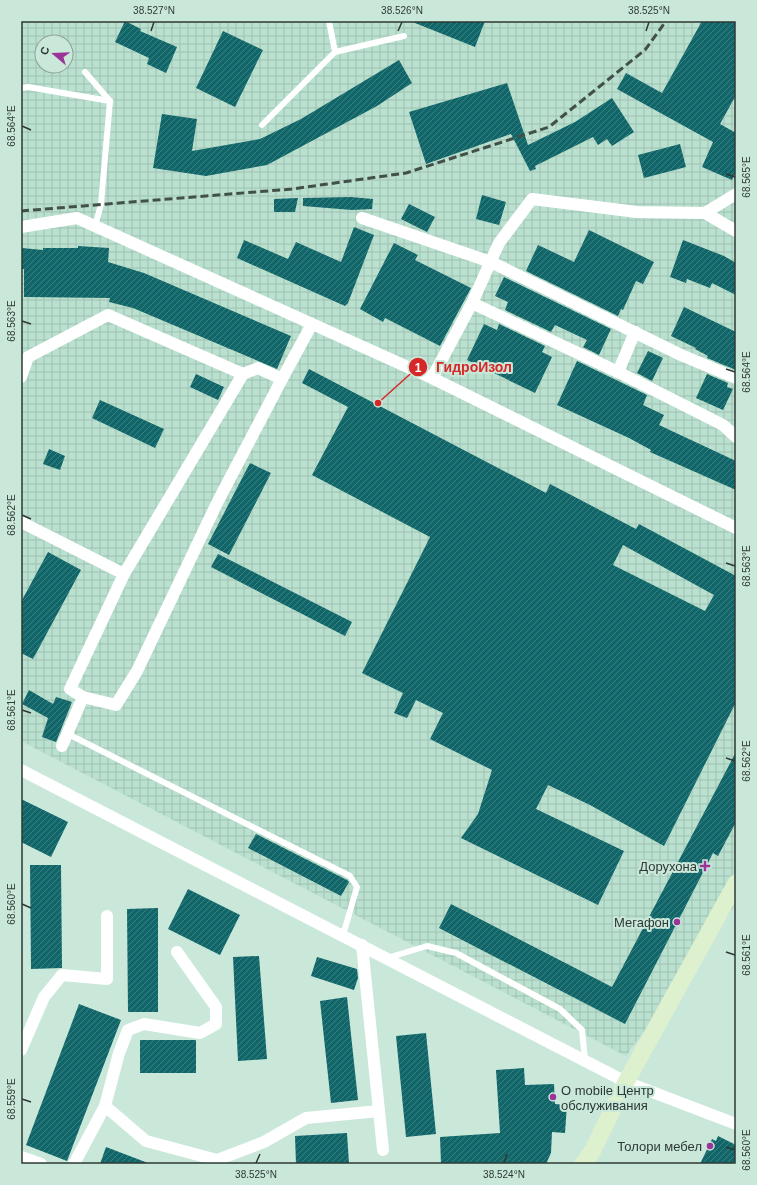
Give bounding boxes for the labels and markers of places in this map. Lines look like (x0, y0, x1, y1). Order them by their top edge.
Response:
callout: ГидроИзол (408, 354, 520, 380)
place label: Дорухона (639, 859, 698, 874)
marker: Дорухона (700, 861, 710, 871)
place label: Мегафон (614, 915, 669, 930)
marker: Мегафон (672, 917, 682, 927)
place label: O mobile Центр обслуживания (561, 1083, 654, 1113)
marker: O mobile Центр обслуживания (548, 1092, 558, 1102)
place label: Толори мебел (617, 1139, 702, 1154)
marker: Толори мебел (705, 1141, 715, 1151)

